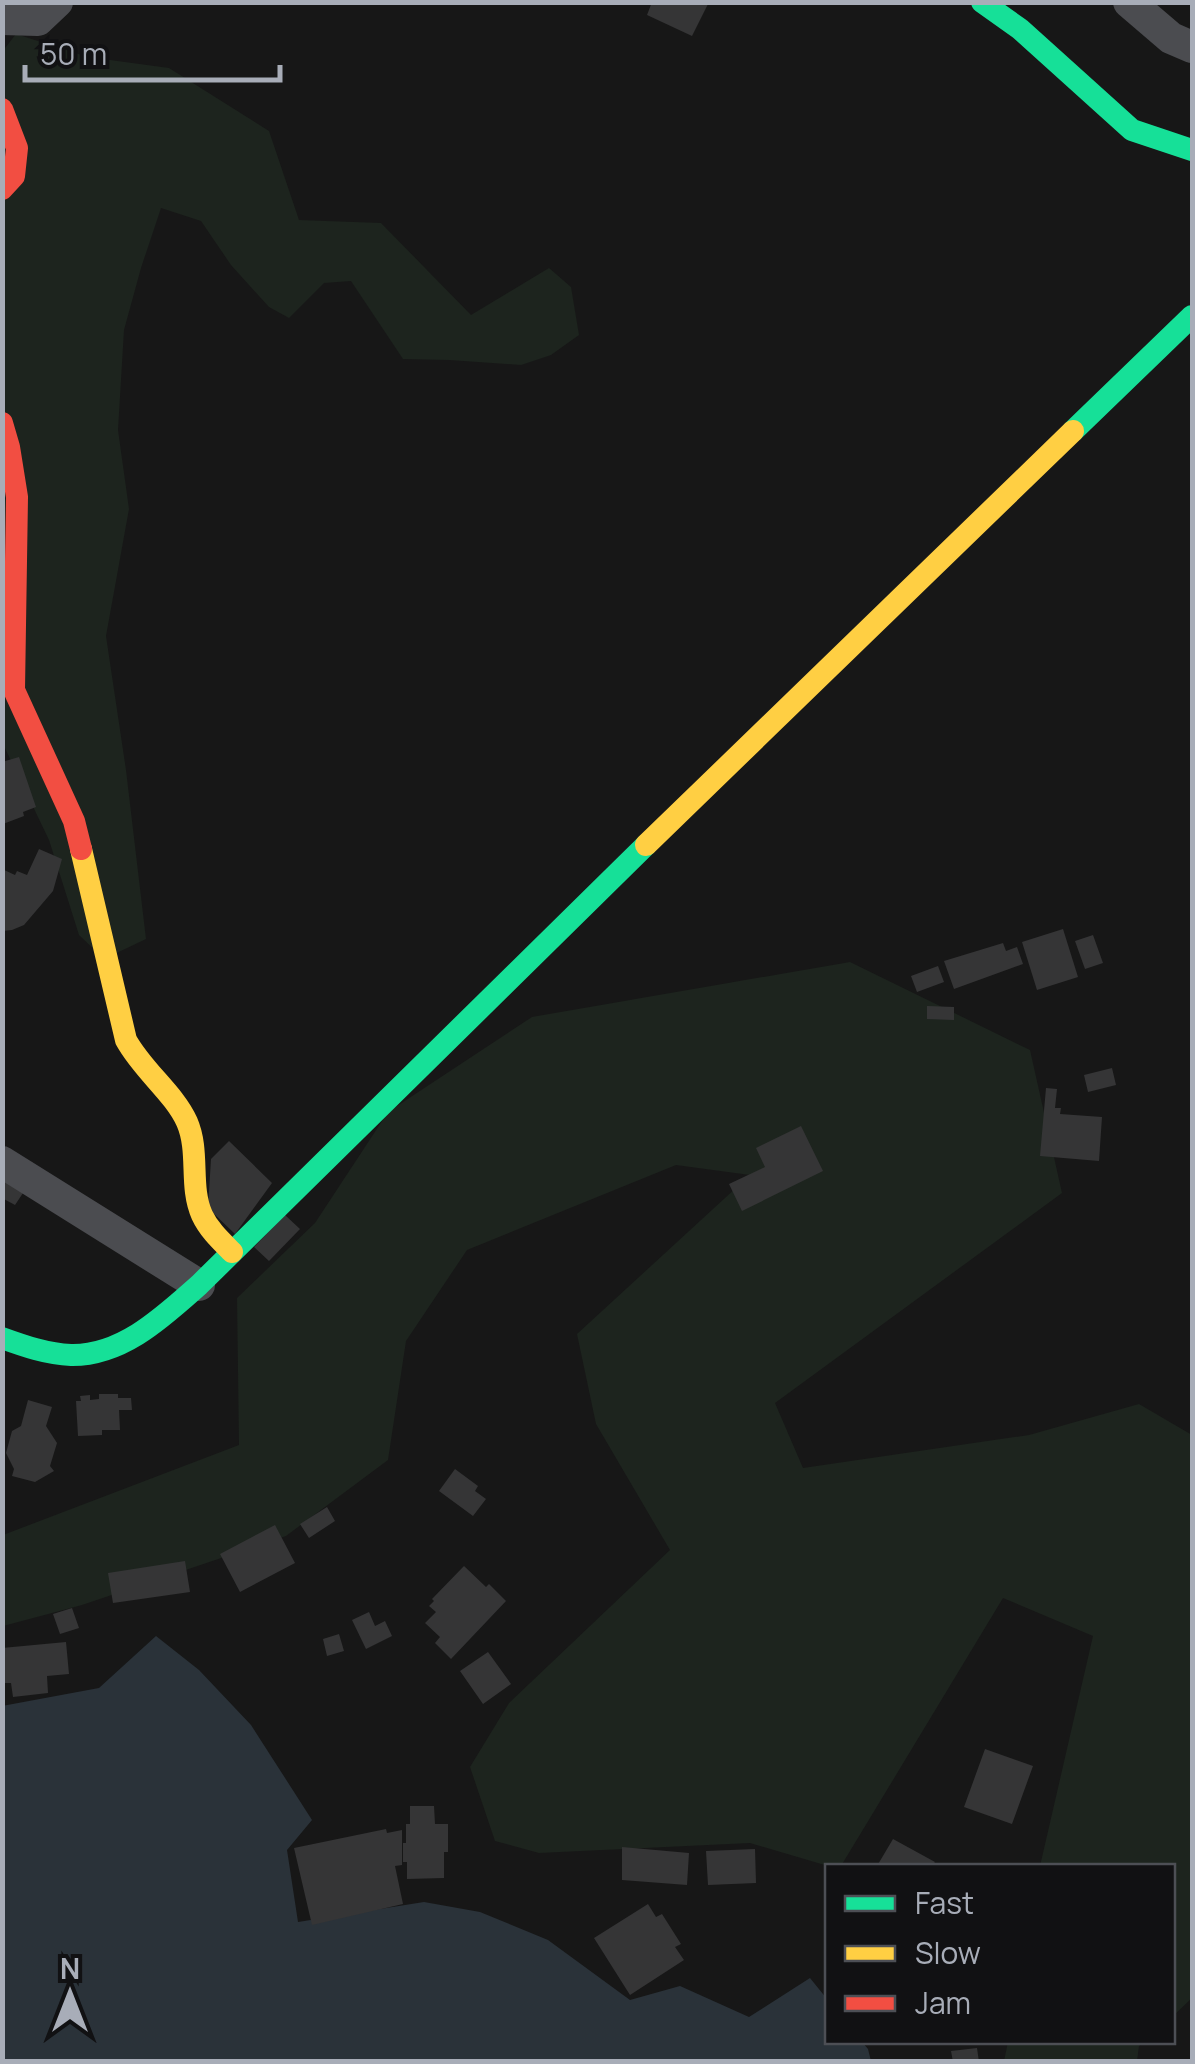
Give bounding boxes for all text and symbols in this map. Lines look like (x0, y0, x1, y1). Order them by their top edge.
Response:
scale bar (25, 20, 280, 82)
text: 50 m (40, 33, 107, 74)
legend (825, 1864, 1175, 2044)
text: Fast (915, 1882, 974, 1923)
text: Slow (915, 1932, 981, 1973)
north arrow (20, 1944, 120, 2044)
text: N (60, 1949, 80, 1987)
text: Jam (915, 1982, 971, 2023)

